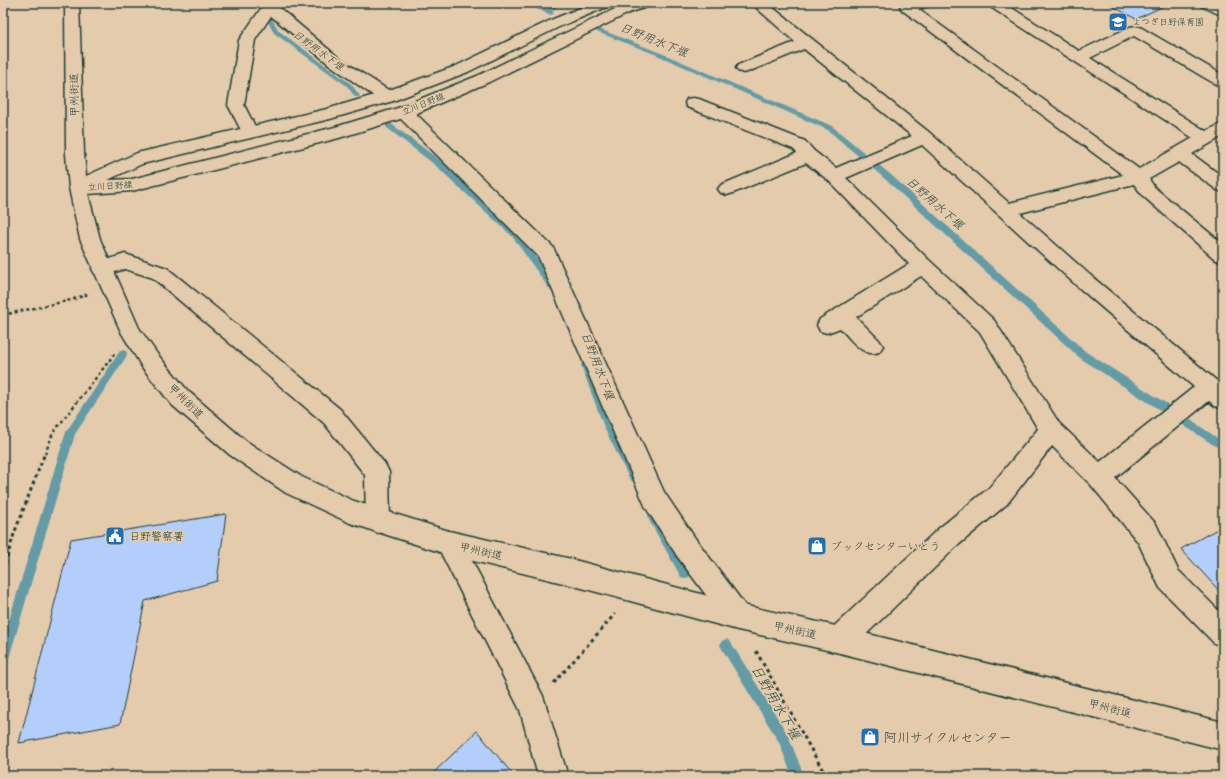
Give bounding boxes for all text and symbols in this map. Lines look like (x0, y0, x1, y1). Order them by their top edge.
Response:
school or university icon: よつぎ日野保育園 (1107, 11, 1129, 33)
place label: よつぎ日野保育園 (1132, 15, 1204, 30)
water label: 日野用水下堰 (617, 18, 693, 64)
water label: 日野用水下堰 (289, 27, 348, 76)
street label: 甲州街道 (66, 73, 84, 117)
street label: 立川日野線 (400, 89, 447, 120)
water label: 日野用水下堰 (902, 172, 969, 236)
street label: 立川日野線 (87, 177, 133, 196)
water label: 日野用水下堰 (576, 329, 620, 405)
street label: 甲州街道 (163, 380, 207, 424)
public building icon: 日野警察署 (104, 525, 126, 547)
place label: 日野警察署 (129, 528, 184, 546)
shop icon: ブックセンターいとう (806, 535, 828, 557)
street label: 甲州街道 (457, 538, 504, 566)
place label: ブックセンターいとう (831, 538, 941, 556)
street label: 甲州街道 (771, 618, 818, 644)
water label: 日野用水下堰 (745, 661, 807, 746)
street label: 甲州街道 (1086, 695, 1133, 723)
shop icon: 阿川サイクルセンター (859, 726, 881, 748)
place label: 阿川サイクルセンター (884, 728, 1011, 749)

